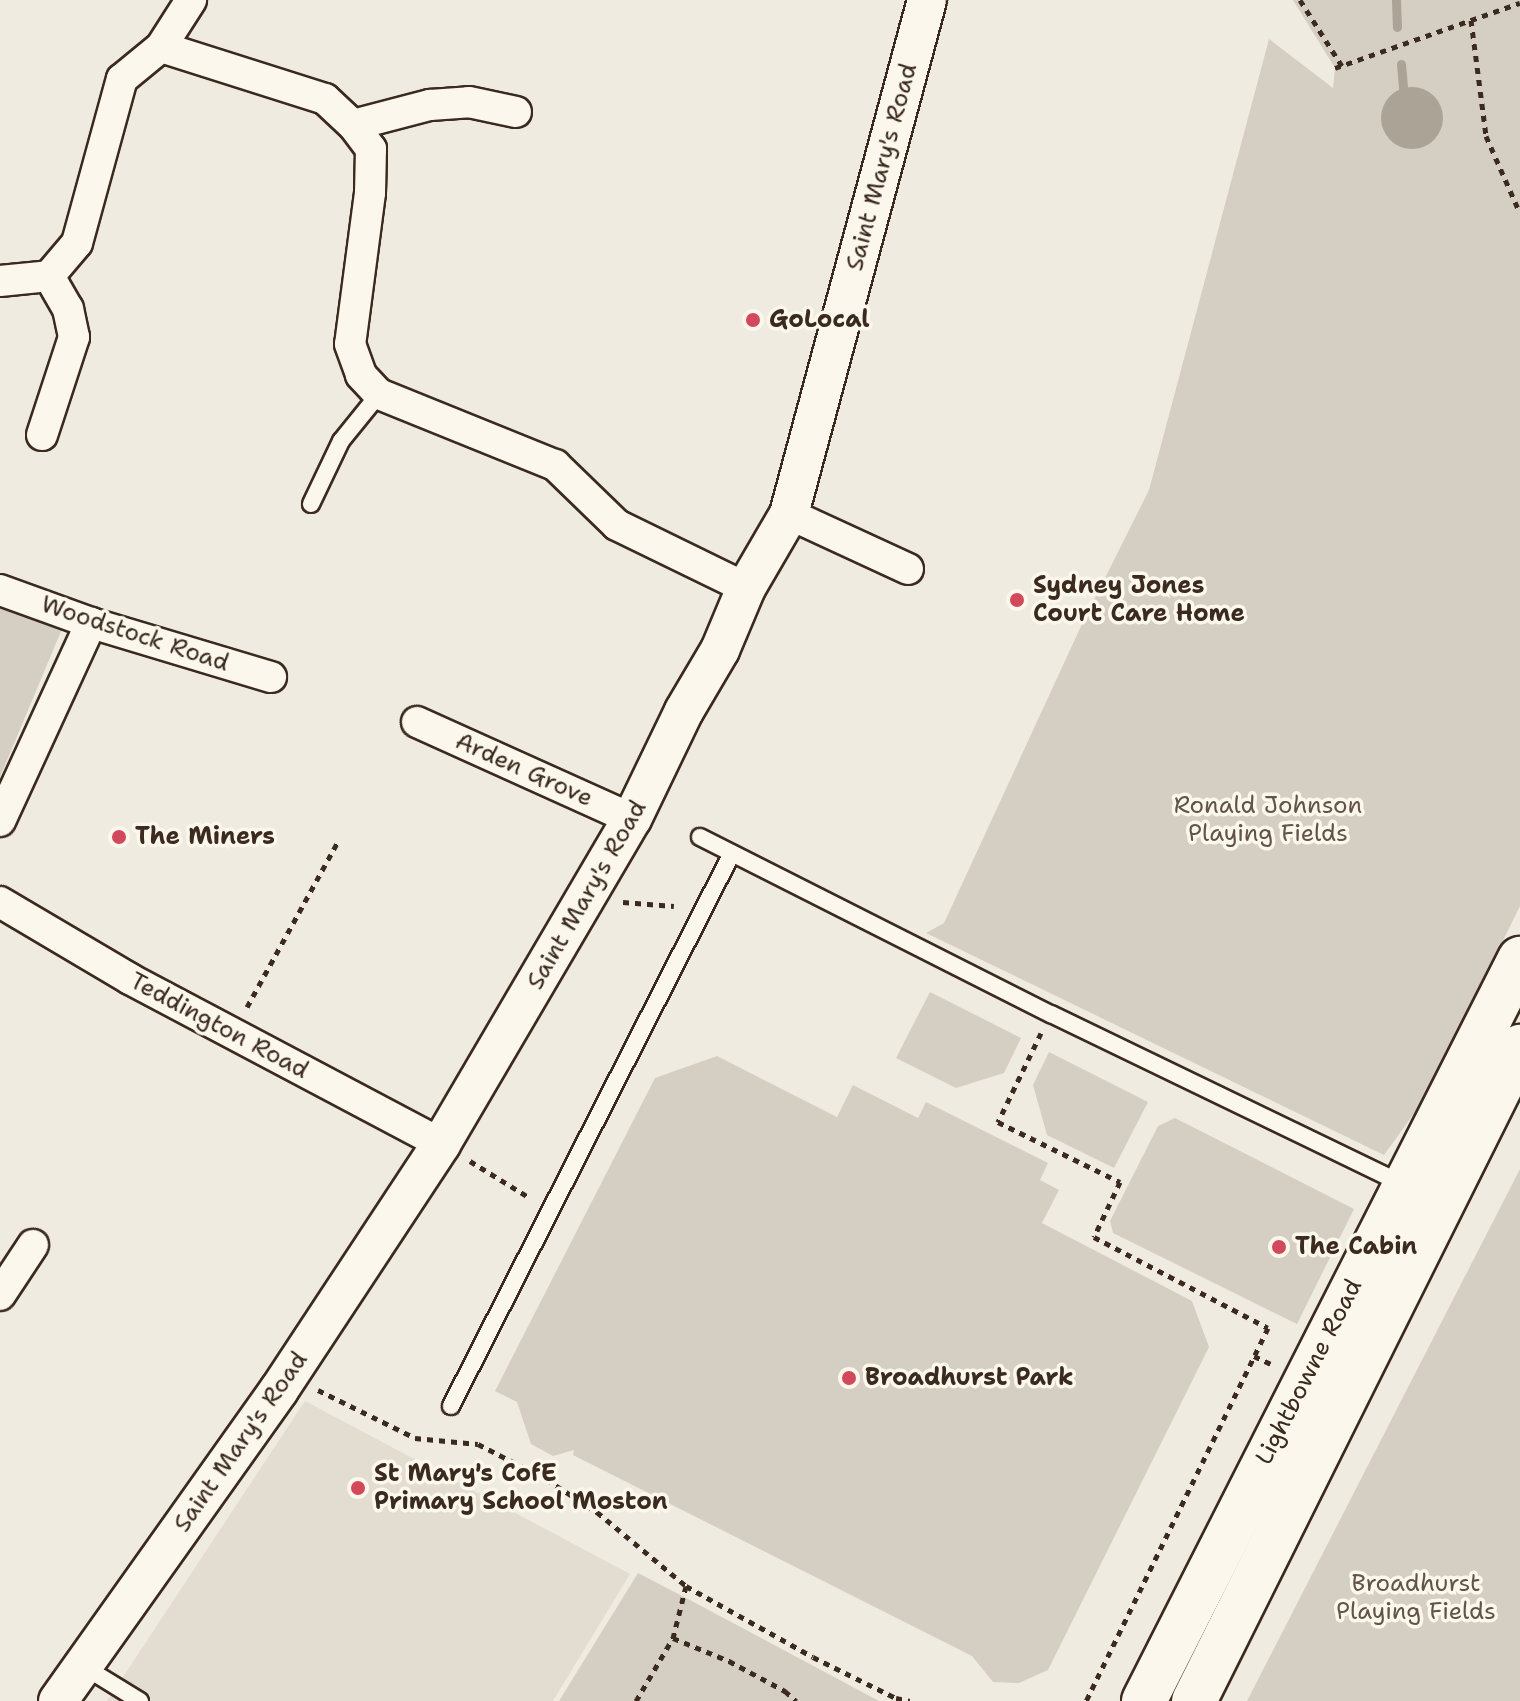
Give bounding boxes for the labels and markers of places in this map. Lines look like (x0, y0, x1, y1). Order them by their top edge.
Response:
place label: GoLocal (769, 306, 870, 334)
marker: GoLocal (744, 311, 762, 329)
place label: Sydney Jones Court Care Home (1033, 572, 1245, 628)
marker: Sydney Jones Court Care Home (1008, 591, 1026, 609)
place label: The Miners (135, 823, 275, 851)
marker: The Miners (110, 828, 128, 846)
place label: The Cabin (1295, 1233, 1417, 1261)
marker: The Cabin (1270, 1238, 1288, 1256)
place label: Broadhurst Park (865, 1364, 1074, 1392)
marker: Broadhurst Park (840, 1369, 858, 1387)
place label: St Mary's CofE Primary School Moston (374, 1460, 668, 1516)
marker: St Mary's CofE Primary School Moston (349, 1479, 367, 1497)

